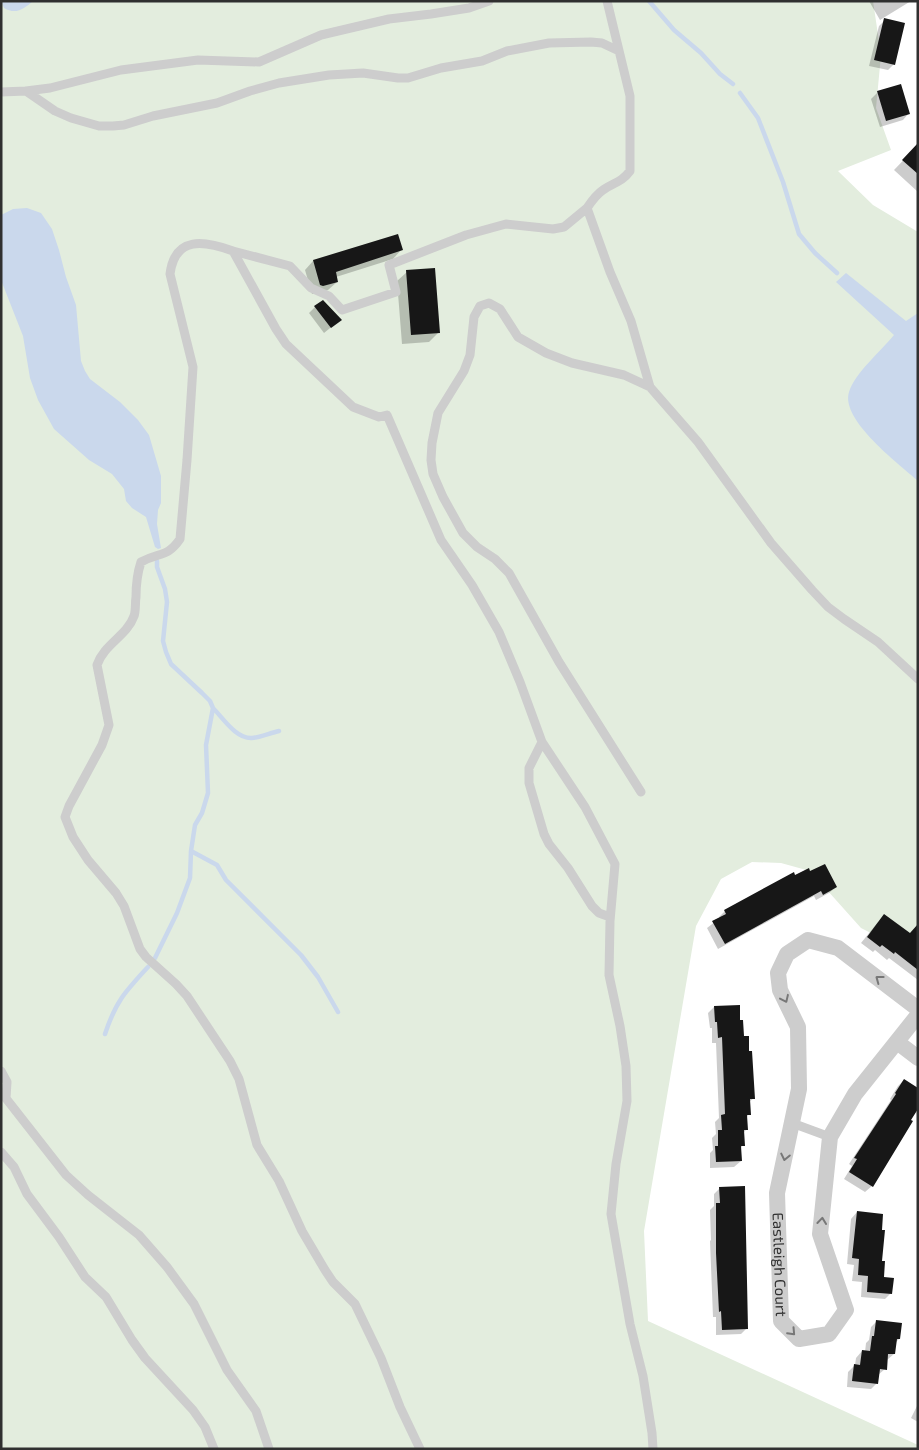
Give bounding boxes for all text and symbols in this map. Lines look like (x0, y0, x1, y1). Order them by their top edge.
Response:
one-way arrow (876, 977, 885, 985)
one-way arrow (779, 994, 789, 1003)
one-way arrow (780, 1153, 790, 1162)
street label: Eastleigh Court (770, 1212, 791, 1317)
one-way arrow (816, 1217, 827, 1225)
one-way arrow (786, 1326, 795, 1335)

